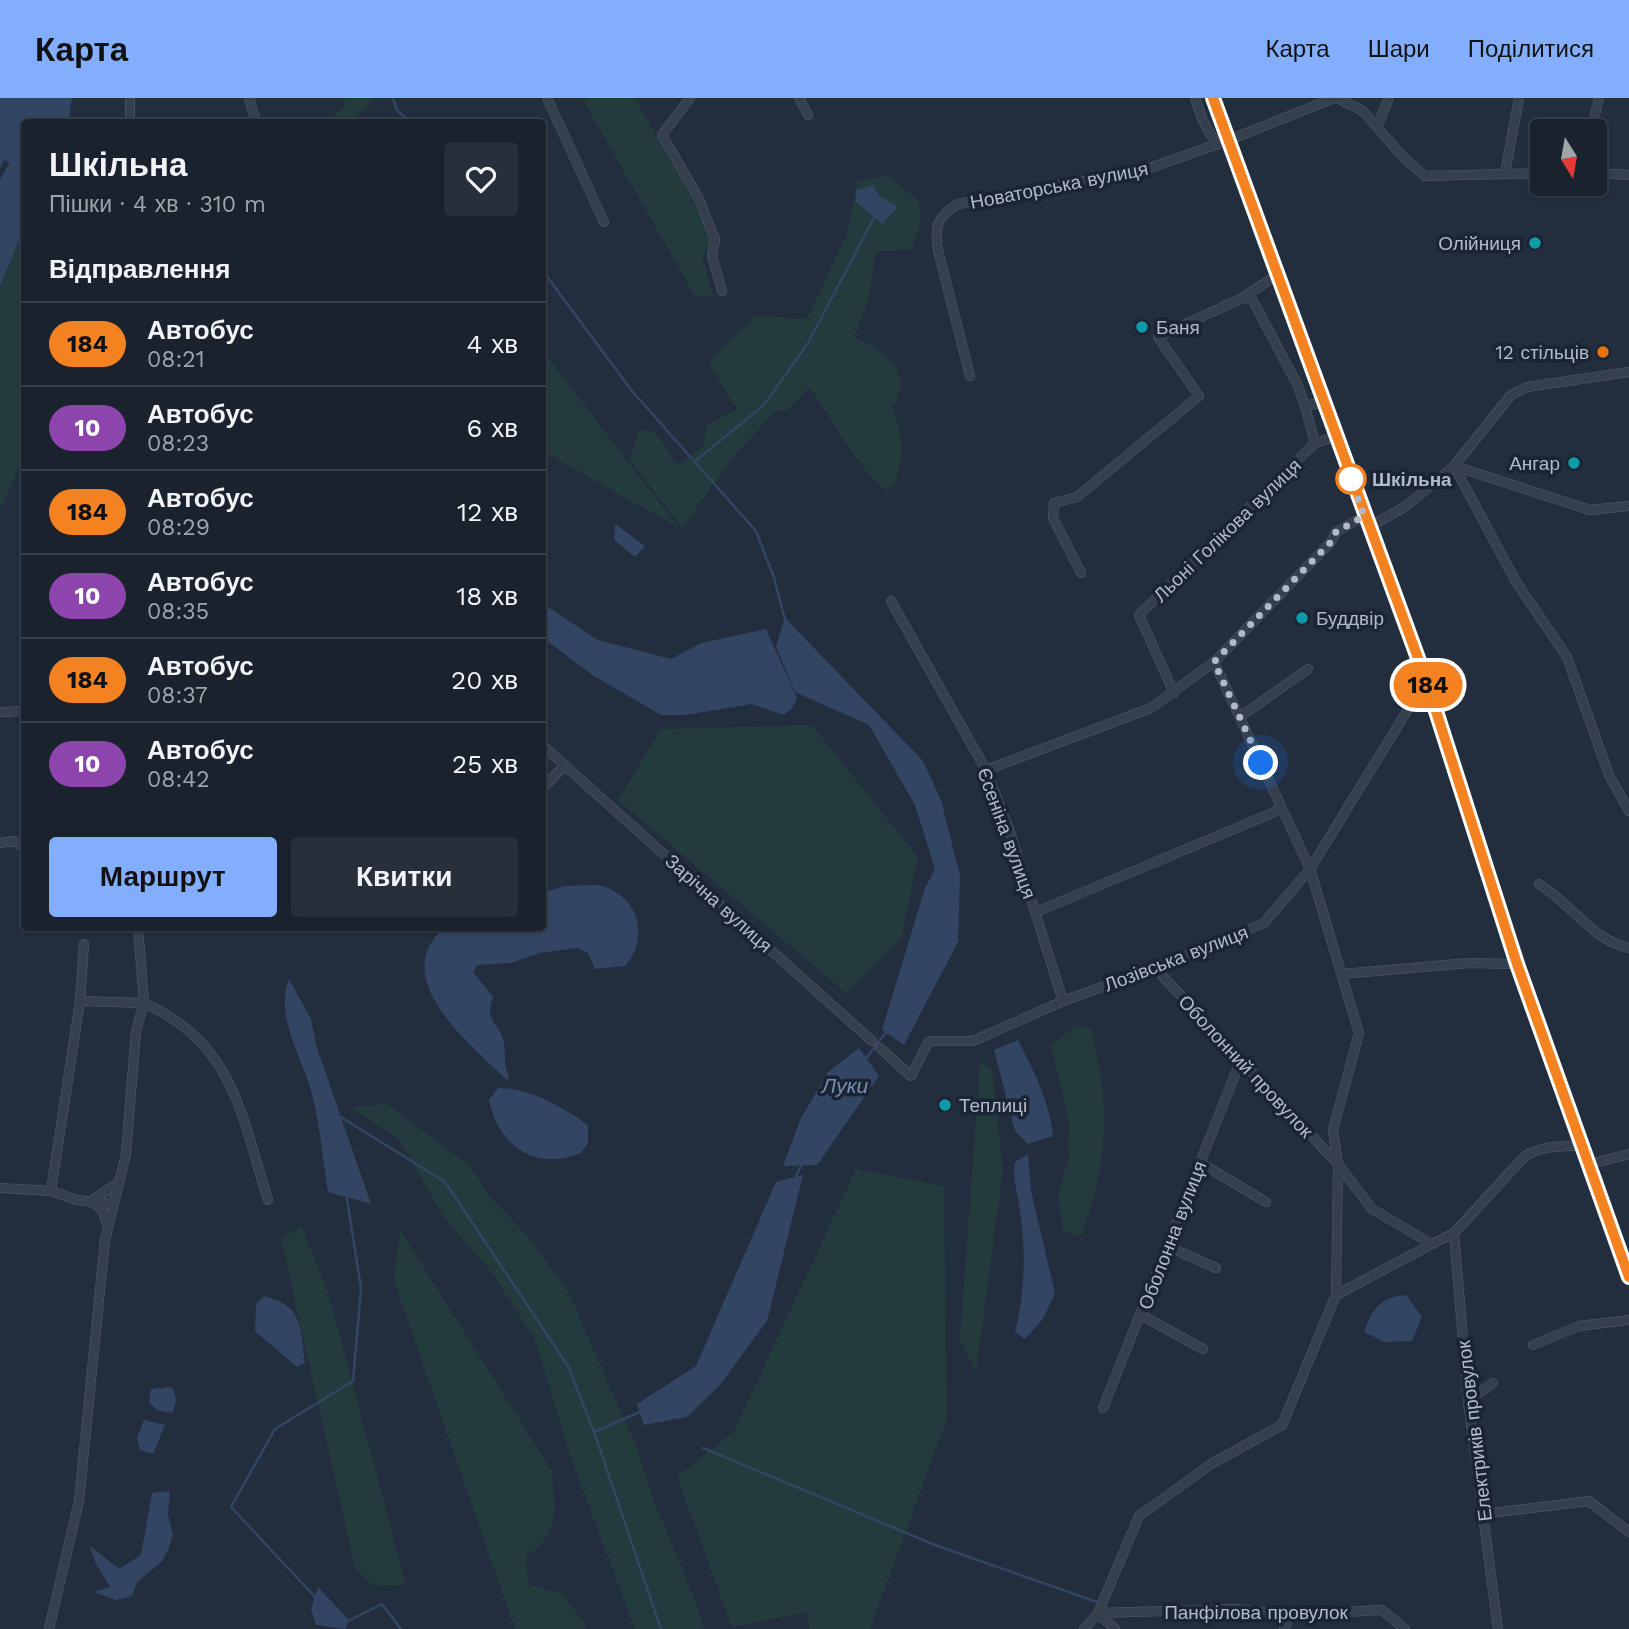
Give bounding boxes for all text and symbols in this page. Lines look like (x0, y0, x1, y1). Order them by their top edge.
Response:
text: Карта (35, 30, 128, 69)
text: Карта (1265, 35, 1330, 63)
text: Шари (1368, 35, 1430, 63)
text: Поділитися (1468, 35, 1594, 63)
north arrow (1530, 119, 1606, 196)
map controls (1530, 119, 1607, 196)
button: heart (444, 142, 518, 216)
text: Шкільна (49, 145, 187, 184)
street label: Новаторська вулиця (968, 157, 1150, 214)
text: Пішки · 4 хв · 310 m (49, 191, 266, 218)
place label: Олійниця (1438, 232, 1521, 255)
marker: Олійниця (1527, 235, 1543, 251)
text: Відправлення (49, 254, 230, 284)
text: Автобус (147, 315, 254, 345)
place label: Баня (1156, 316, 1200, 339)
marker: Баня (1134, 319, 1150, 335)
text: 4 хв (466, 329, 518, 359)
text: 184 (67, 330, 108, 358)
place label: 12 стільців (1495, 341, 1589, 364)
marker: 12 стільців (1595, 344, 1611, 360)
text: 08:21 (147, 346, 205, 373)
text: Автобус (147, 399, 254, 429)
text: 6 хв (467, 413, 518, 443)
text: 10 (75, 414, 100, 442)
text: 08:23 (147, 430, 209, 457)
place label: Ангар (1509, 452, 1560, 475)
street label: Льоні Голікова вулиця (1149, 454, 1306, 607)
marker: Ангар (1566, 455, 1582, 471)
marker: Шкільна (1336, 464, 1366, 494)
place label: Шкільна (1372, 468, 1452, 491)
text: Автобус (147, 483, 254, 513)
text: 12 хв (457, 497, 518, 527)
text: 184 (67, 498, 108, 526)
text: 08:29 (147, 514, 210, 541)
text: Автобус (147, 567, 254, 597)
text: 18 хв (456, 581, 518, 611)
text: 10 (75, 582, 100, 610)
text: 08:35 (147, 598, 209, 625)
place label: Буддвір (1316, 607, 1384, 630)
marker: Буддвір (1294, 610, 1310, 626)
text: Автобус (147, 651, 254, 681)
line badge: 184 (1388, 662, 1468, 708)
text: 20 хв (451, 665, 518, 695)
text: 184 (67, 666, 108, 694)
text: 184 (1408, 671, 1448, 699)
text: 08:37 (147, 682, 208, 709)
text: Автобус (147, 735, 254, 765)
your location (1243, 745, 1278, 780)
text: 25 хв (452, 749, 518, 779)
text: 10 (75, 750, 100, 778)
street label: Єсеніна вулиця (972, 765, 1041, 902)
text: 08:42 (147, 766, 210, 793)
button: Маршрут (49, 837, 277, 917)
button: Квитки (291, 837, 518, 917)
street label: Зарічна вулиця (660, 849, 777, 957)
street label: Лозівська вулиця (1101, 920, 1251, 997)
street label: Оболонний провулок (1174, 990, 1318, 1143)
water label: Луки (820, 1073, 869, 1098)
place label: Теплиці (959, 1094, 1027, 1117)
marker: Теплиці (937, 1097, 953, 1113)
street label: Оболонна вулиця (1134, 1158, 1211, 1313)
street label: Електриків провулок (1452, 1338, 1497, 1523)
street label: Панфілова провулок (1164, 1601, 1349, 1624)

